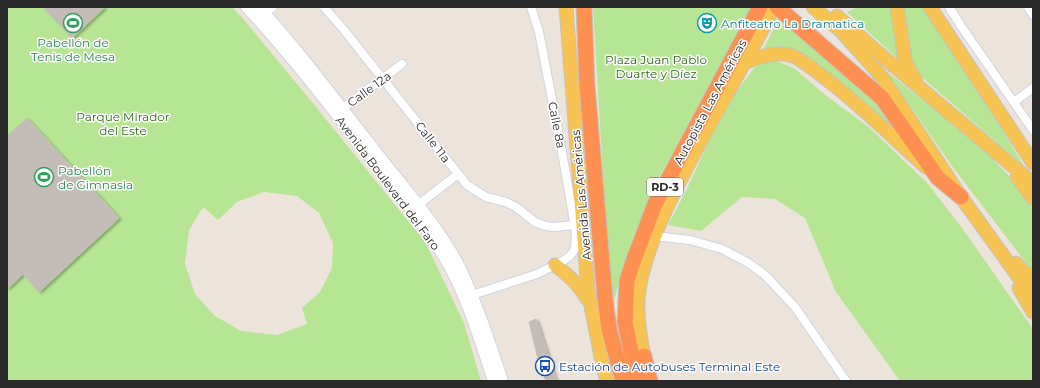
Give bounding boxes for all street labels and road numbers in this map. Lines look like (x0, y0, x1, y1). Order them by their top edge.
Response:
street label: Autopista Las Américas (670, 36, 750, 167)
street label: Calle 12a (344, 68, 394, 110)
street label: Calle 8a (545, 100, 569, 150)
street label: Avenida Boulevard del Faro (333, 113, 443, 253)
street label: Calle 11a (412, 118, 454, 166)
street label: Avenida Las Américas (568, 129, 594, 261)
road number: RD-3 (647, 178, 683, 196)

